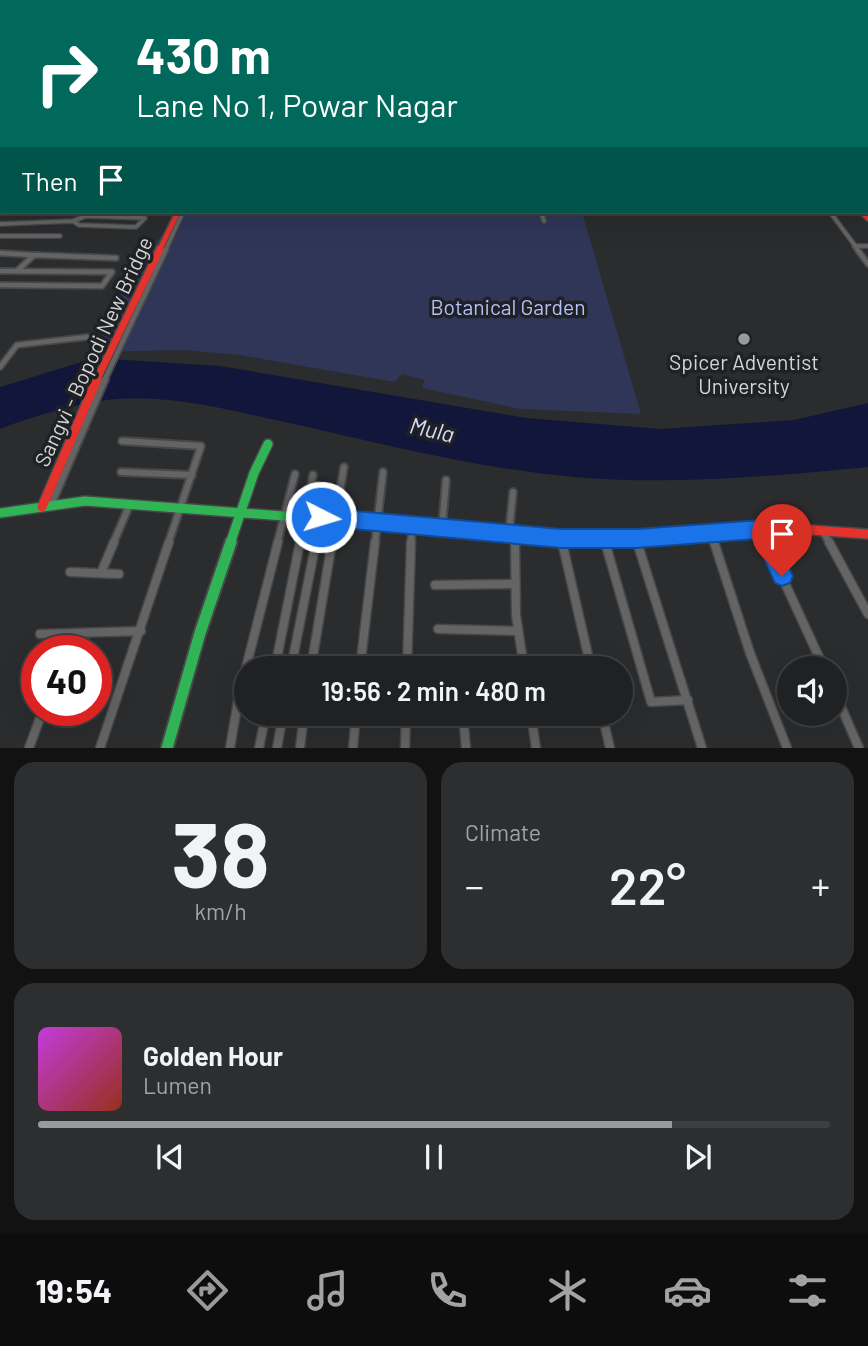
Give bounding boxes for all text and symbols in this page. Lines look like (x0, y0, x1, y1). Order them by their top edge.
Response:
text: 430 m (136, 25, 271, 84)
icon: right (21, 28, 112, 119)
text: Lane No 1, Powar Nagar (136, 85, 458, 123)
icon: arrive (92, 161, 130, 199)
text: Then (21, 165, 78, 196)
street label: Sangvi - Bopodi New Bridge (28, 233, 157, 470)
park label: Botanical Garden (430, 294, 586, 319)
marker: Spicer Adventist University (736, 331, 752, 347)
place label: Spicer Adventist University (669, 349, 819, 398)
water label: Mula (407, 410, 457, 448)
position arrow (284, 480, 358, 554)
pin (752, 504, 812, 576)
icon: arrive (763, 515, 801, 553)
speed limit sign: 40 (21, 635, 112, 726)
map controls (777, 656, 847, 726)
button: sound (777, 656, 847, 726)
text: 19:56 · 2 min · 480 m (321, 675, 546, 706)
text: 38 (171, 797, 270, 906)
text: Climate (465, 818, 541, 846)
text: 22° (609, 853, 686, 915)
text: − (465, 862, 484, 908)
text: + (811, 862, 830, 908)
text: km/h (194, 897, 247, 925)
text: Golden Hour (143, 1040, 283, 1071)
text: Lumen (143, 1071, 212, 1099)
icon: previous (151, 1138, 189, 1176)
icon: pause (415, 1138, 453, 1176)
icon: next (679, 1138, 717, 1176)
icon: directions (183, 1266, 232, 1315)
icon: music (303, 1266, 352, 1315)
icon: phone (423, 1266, 472, 1315)
icon: climate (543, 1266, 592, 1315)
icon: car (663, 1266, 712, 1315)
icon: filters (783, 1266, 832, 1315)
text: 19:54 (36, 1271, 112, 1309)

